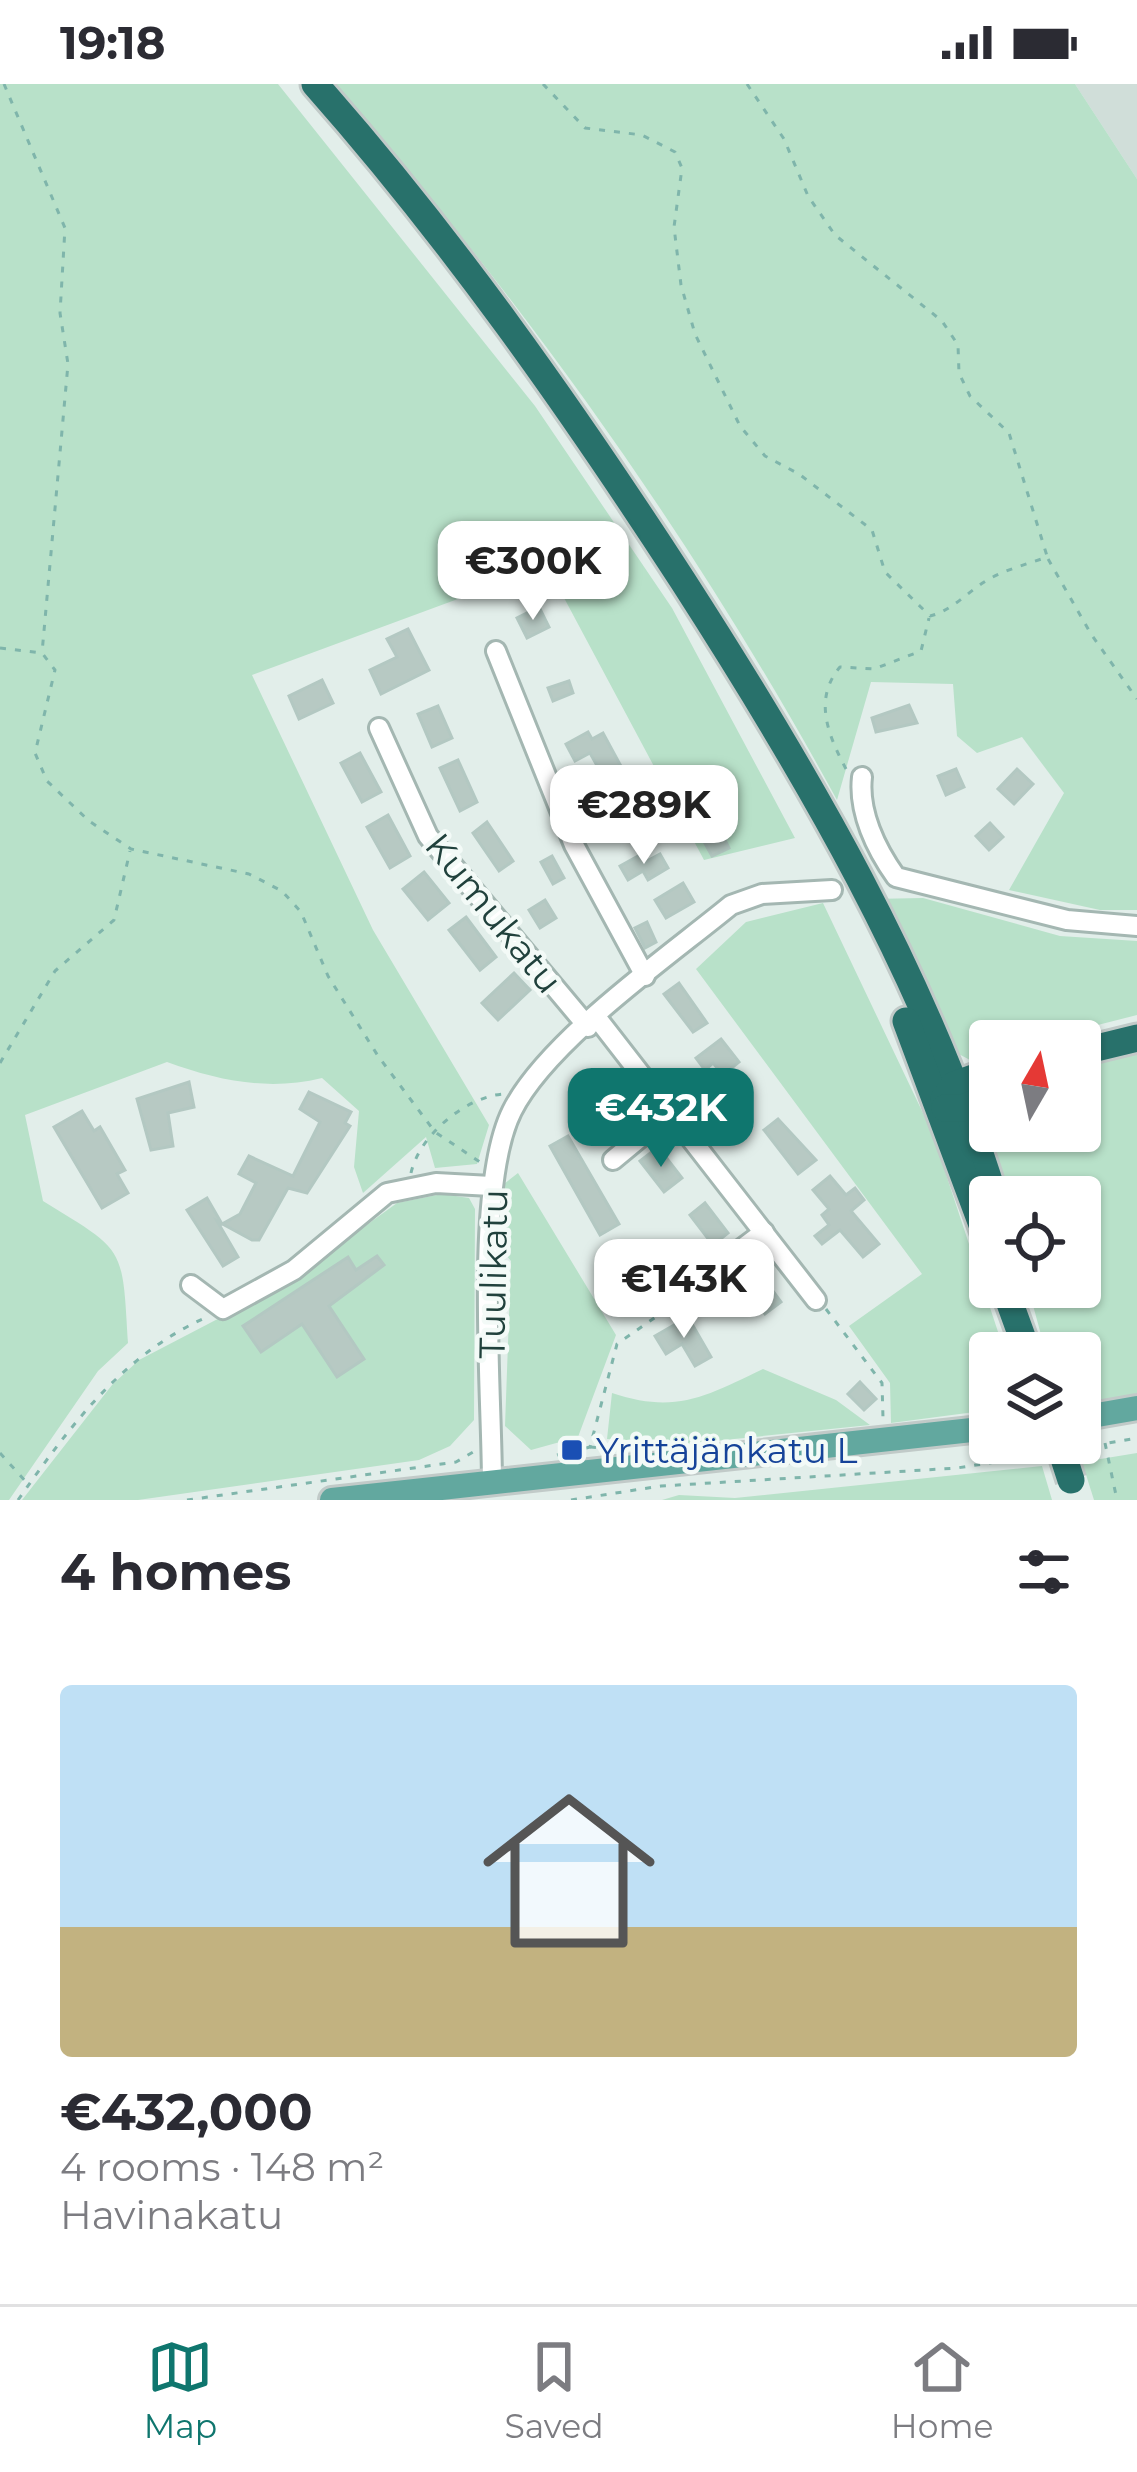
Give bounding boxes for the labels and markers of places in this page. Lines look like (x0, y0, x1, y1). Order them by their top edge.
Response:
pin: €300K (449, 521, 617, 623)
pin: €289K (560, 765, 728, 867)
pin: €432K (577, 1068, 745, 1170)
pin: €143K (600, 1239, 768, 1341)
place label: Yrittäjänkatu L (596, 1428, 858, 1472)
marker: Yrittäjänkatu L (559, 1437, 585, 1463)

